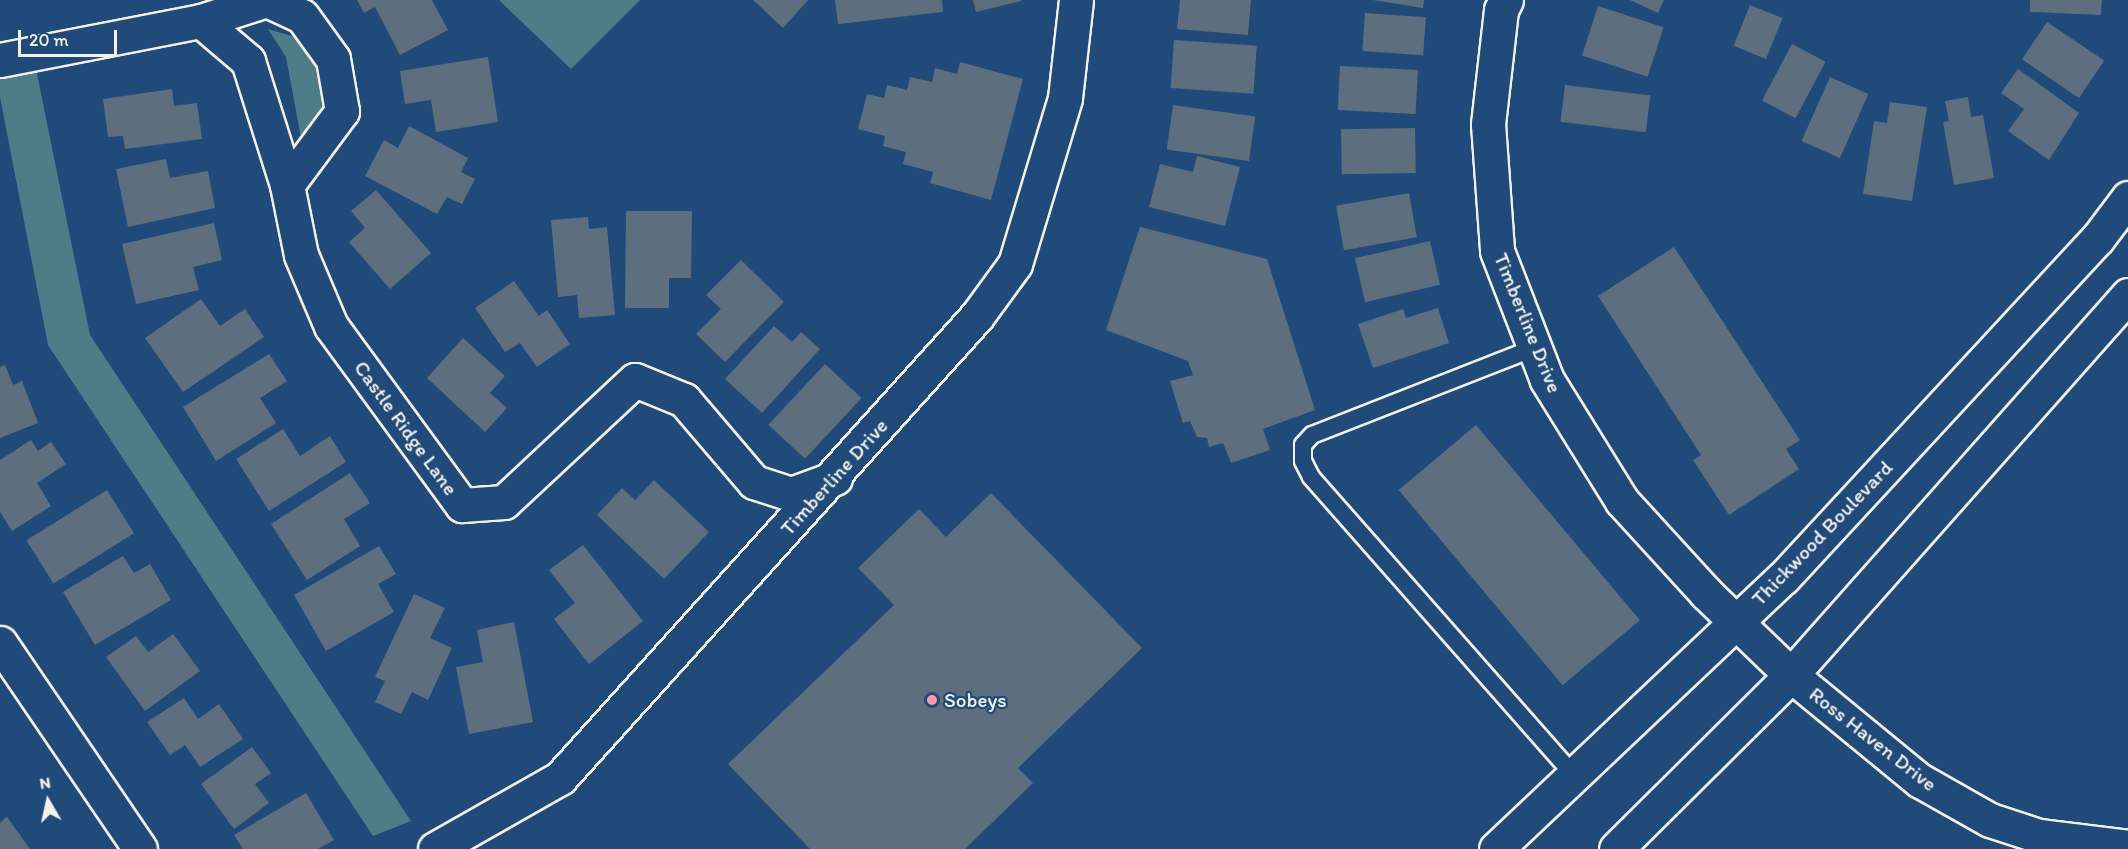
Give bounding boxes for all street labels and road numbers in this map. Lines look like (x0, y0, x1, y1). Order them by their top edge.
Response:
street label: Timberline Drive (1488, 249, 1568, 397)
street label: Castle Ridge Lane (349, 356, 463, 500)
street label: Timberline Drive (775, 413, 893, 541)
street label: Thickwood Boulevard (1746, 455, 1898, 611)
street label: Ross Haven Drive (1804, 681, 1942, 797)

